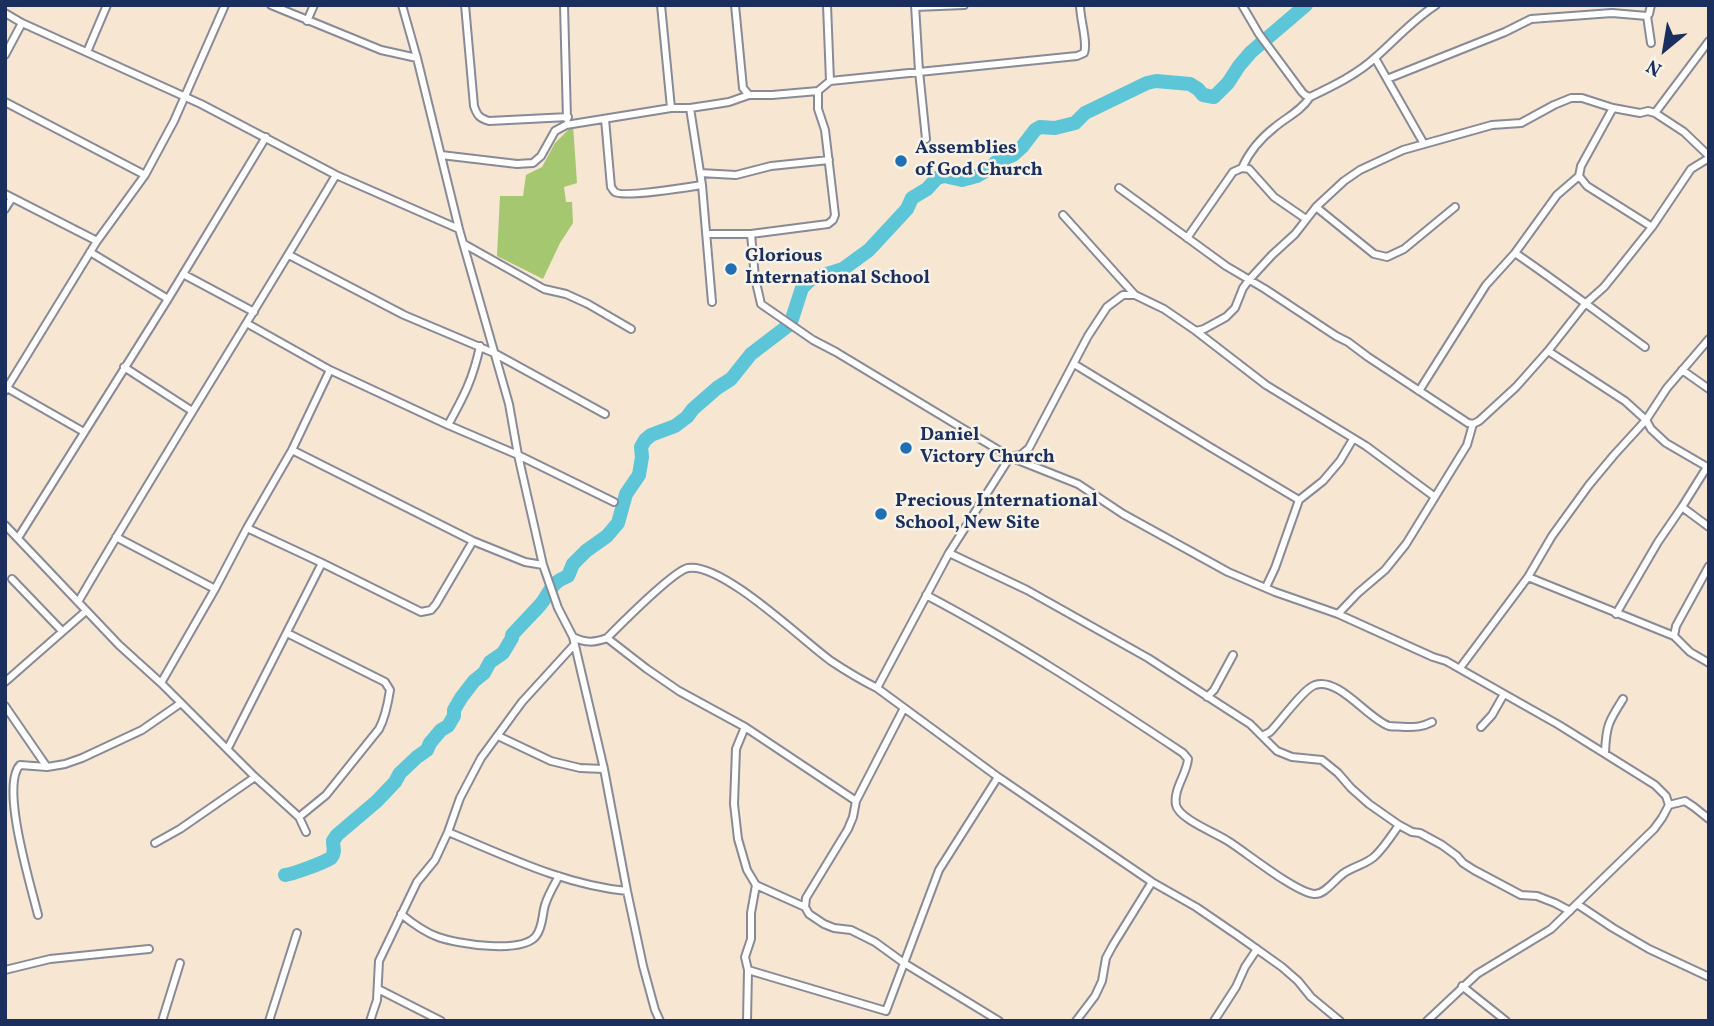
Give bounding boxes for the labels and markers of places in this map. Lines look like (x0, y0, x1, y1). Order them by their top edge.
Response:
place label: Assemblies of God Church (915, 139, 1043, 183)
marker: Assemblies of God Church (893, 153, 909, 169)
place label: Glorious International School (745, 247, 930, 291)
marker: Glorious International School (723, 261, 739, 277)
place label: Daniel Victory Church (920, 426, 1055, 470)
marker: Daniel Victory Church (898, 440, 914, 456)
place label: Precious International School, New Site (895, 492, 1098, 536)
marker: Precious International School, New Site (873, 506, 889, 522)

